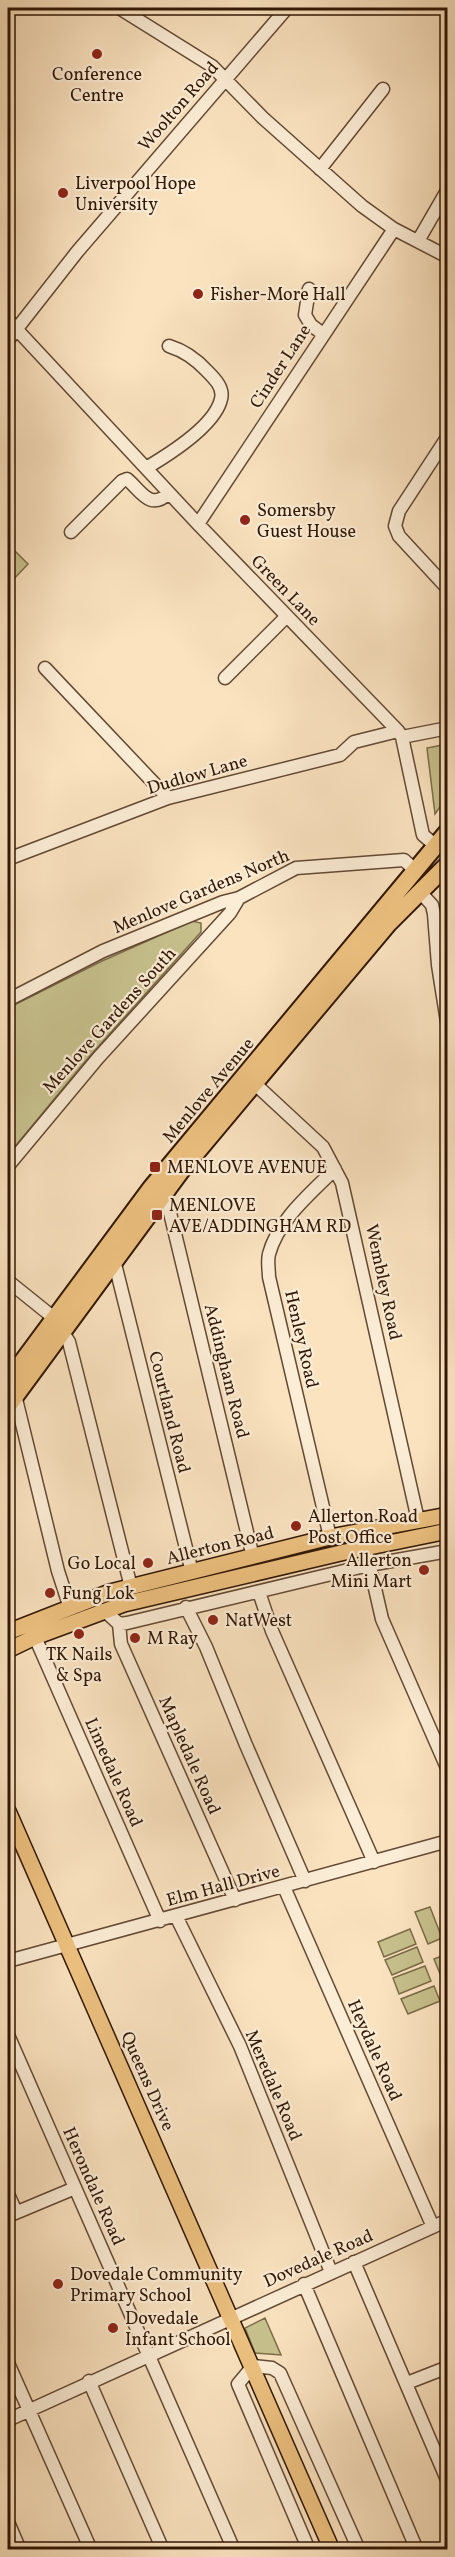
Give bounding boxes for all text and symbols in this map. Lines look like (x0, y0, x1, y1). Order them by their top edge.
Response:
marker: Conference Centre (90, 47, 104, 61)
street label: Woolton Road (133, 57, 225, 157)
place label: Conference Centre (52, 63, 142, 109)
place label: Liverpool Hope University (75, 172, 196, 218)
marker: Liverpool Hope University (56, 186, 70, 200)
place label: Fisher-More Hall (210, 283, 346, 308)
marker: Fisher-More Hall (191, 287, 205, 301)
street label: Cinder Lane (245, 320, 318, 414)
place label: Somersby Guest House (257, 499, 356, 545)
marker: Somersby Guest House (238, 513, 252, 527)
street label: Green Lane (245, 550, 325, 632)
street label: Dudlow Lane (144, 749, 251, 802)
street label: Menlove Gardens North (109, 844, 294, 941)
street label: Menlove Gardens South (38, 942, 183, 1100)
street label: Menlove Avenue (158, 1033, 261, 1149)
place label: MENLOVE AVENUE (167, 1156, 327, 1181)
marker: MENLOVE AVENUE (148, 1160, 162, 1174)
place label: MENLOVE AVE/ADDINGHAM RD (169, 1194, 351, 1240)
marker: MENLOVE AVE/ADDINGHAM RD (150, 1208, 164, 1222)
street label: Wembley Road (358, 1222, 407, 1343)
street label: Henley Road (277, 1288, 324, 1391)
street label: Addingham Road (197, 1301, 254, 1441)
street label: Courtland Road (141, 1349, 196, 1476)
place label: Allerton Road Post Office (308, 1505, 418, 1551)
marker: Allerton Road Post Office (289, 1519, 303, 1533)
street label: Allerton Road (164, 1521, 277, 1572)
place label: Allerton Mini Mart (330, 1549, 412, 1595)
place label: Go Local (68, 1552, 136, 1577)
marker: Go Local (141, 1556, 155, 1570)
marker: Allerton Mini Mart (417, 1563, 431, 1577)
place label: Fung Lok (62, 1582, 135, 1607)
marker: Fung Lok (43, 1586, 57, 1600)
place label: NatWest (225, 1609, 292, 1634)
marker: NatWest (206, 1613, 220, 1627)
marker: TK Nails & Spa (72, 1627, 86, 1641)
place label: M Ray (147, 1627, 198, 1652)
marker: M Ray (128, 1631, 142, 1645)
place label: TK Nails & Spa (46, 1643, 112, 1689)
street label: Mapledale Road (151, 1692, 226, 1819)
street label: Limedale Road (77, 1714, 148, 1831)
street label: Elm Hall Drive (164, 1859, 283, 1914)
street label: Heydale Road (340, 1996, 407, 2105)
street label: Meredale Road (238, 2026, 307, 2145)
street label: Queens Drive (114, 2028, 180, 2135)
street label: Herondale Road (55, 2123, 130, 2250)
street label: Dovedale Road (260, 2224, 377, 2295)
place label: Dovedale Community Primary School (70, 2263, 243, 2309)
marker: Dovedale Community Primary School (51, 2277, 65, 2291)
place label: Dovedale Infant School (125, 2307, 231, 2353)
marker: Dovedale Infant School (106, 2321, 120, 2335)

